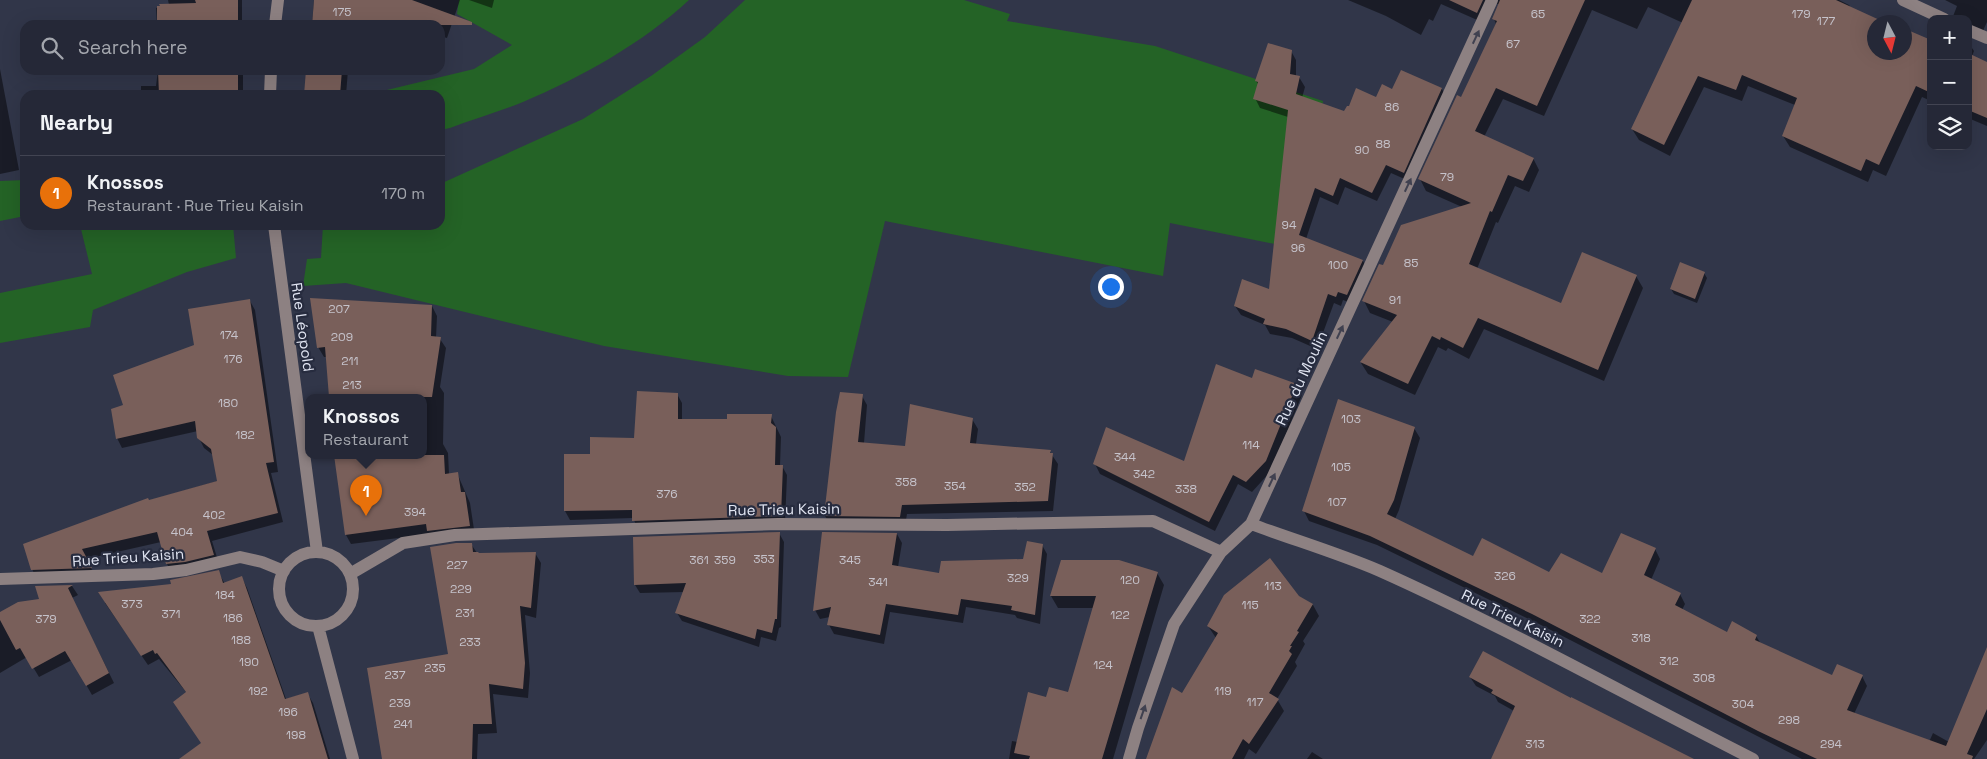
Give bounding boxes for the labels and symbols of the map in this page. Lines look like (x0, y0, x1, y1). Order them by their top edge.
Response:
house number: 175 (333, 4, 351, 20)
house number: 65 (1531, 6, 1545, 22)
house number: 179 (1791, 6, 1811, 22)
house number: 177 (1817, 13, 1836, 29)
north arrow (1867, 15, 1912, 60)
one-way arrow (1472, 30, 1480, 44)
house number: 67 (1506, 36, 1520, 52)
house number: 86 (1385, 99, 1399, 115)
house number: 88 (1376, 136, 1390, 152)
house number: 90 (1354, 142, 1370, 158)
house number: 79 (1440, 169, 1454, 185)
one-way arrow (1403, 177, 1412, 192)
house number: 94 (1282, 217, 1297, 233)
house number: 96 (1291, 240, 1305, 256)
house number: 85 (1404, 255, 1418, 271)
house number: 100 (1328, 257, 1348, 273)
your location (1098, 274, 1124, 300)
street label: Rue Léopold (287, 281, 319, 373)
house number: 91 (1389, 292, 1401, 308)
house number: 207 (328, 301, 350, 317)
one-way arrow (1336, 325, 1344, 339)
house number: 174 (220, 327, 239, 343)
street label: Rue du Moulin (1271, 328, 1331, 428)
house number: 209 (331, 329, 353, 345)
house number: 176 (223, 351, 243, 367)
house number: 211 (341, 353, 359, 369)
house number: 213 (342, 377, 362, 393)
house number: 180 (218, 395, 238, 411)
house number: 103 (1341, 411, 1361, 427)
house number: 182 (235, 427, 255, 443)
house number: 114 (1242, 437, 1260, 453)
house number: 344 (1114, 449, 1137, 465)
house number: 105 (1331, 459, 1351, 475)
house number: 342 (1133, 466, 1155, 482)
one-way arrow (1268, 473, 1276, 487)
house number: 358 (895, 474, 917, 490)
pin: 1 (350, 475, 382, 516)
house number: 354 (944, 478, 966, 494)
house number: 352 (1014, 479, 1036, 495)
house number: 338 (1175, 481, 1197, 497)
house number: 376 (656, 486, 678, 502)
house number: 107 (1327, 494, 1347, 510)
street label: Rue Trieu Kaisin (728, 499, 840, 519)
house number: 394 (404, 504, 427, 520)
house number: 402 (203, 507, 225, 523)
house number: 404 (171, 524, 194, 540)
street label: Rue Trieu Kaisin (71, 544, 185, 570)
house number: 353 (753, 551, 775, 567)
house number: 361 (689, 552, 709, 568)
house number: 359 (714, 552, 736, 568)
house number: 345 (839, 552, 861, 568)
house number: 227 (446, 557, 468, 573)
house number: 326 (1494, 568, 1516, 584)
house number: 329 (1007, 570, 1029, 586)
house number: 120 (1120, 572, 1140, 588)
house number: 341 (868, 574, 888, 590)
house number: 113 (1264, 578, 1282, 594)
house number: 229 (450, 581, 472, 597)
street label: Rue Trieu Kaisin (1458, 585, 1568, 651)
house number: 184 (215, 587, 235, 603)
house number: 373 (121, 596, 143, 612)
house number: 115 (1241, 597, 1259, 613)
house number: 231 (455, 605, 475, 621)
house number: 371 (162, 606, 180, 622)
house number: 122 (1110, 607, 1130, 623)
house number: 186 (223, 610, 243, 626)
house number: 379 (35, 611, 57, 627)
house number: 322 (1579, 611, 1601, 627)
house number: 318 (1631, 630, 1651, 646)
house number: 188 (231, 632, 251, 648)
house number: 233 (459, 634, 481, 650)
house number: 312 (1659, 653, 1679, 669)
house number: 190 (239, 654, 259, 670)
house number: 124 (1093, 657, 1113, 673)
house number: 235 (424, 660, 446, 676)
house number: 237 (384, 667, 406, 683)
house number: 308 (1693, 670, 1715, 686)
house number: 192 (248, 683, 268, 699)
house number: 119 (1214, 683, 1232, 699)
house number: 117 (1247, 694, 1264, 710)
house number: 239 (389, 695, 411, 711)
house number: 304 (1732, 696, 1755, 712)
house number: 196 (278, 704, 298, 720)
one-way arrow (1140, 705, 1147, 720)
house number: 298 (1778, 712, 1800, 728)
house number: 241 (393, 716, 413, 732)
house number: 198 (286, 727, 306, 743)
house number: 313 (1525, 736, 1545, 752)
house number: 294 (1820, 736, 1843, 752)

